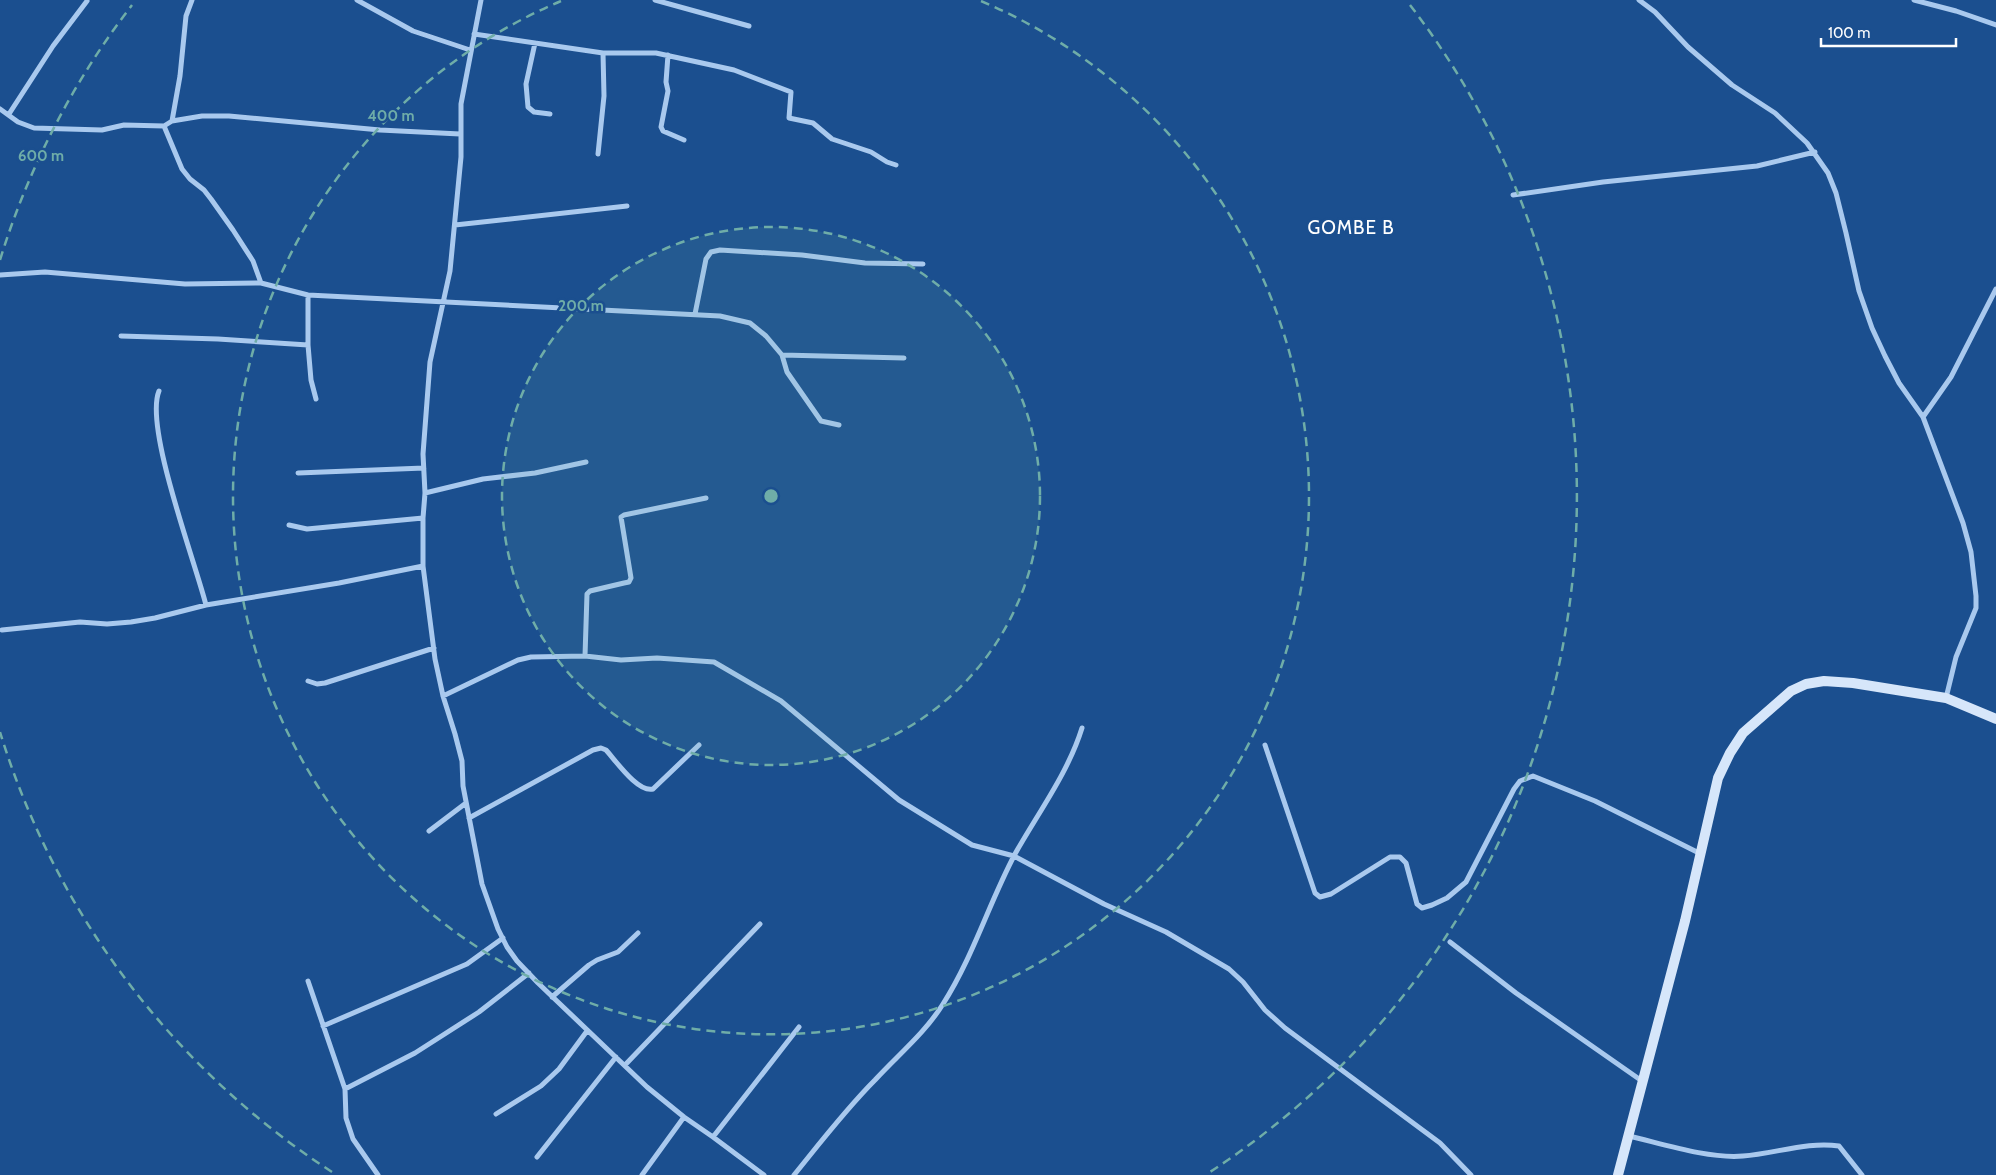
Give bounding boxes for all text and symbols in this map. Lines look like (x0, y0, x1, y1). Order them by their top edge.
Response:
scale bar (1821, 15, 1956, 47)
text: 100 m (1828, 24, 1870, 42)
text: 400 m (368, 107, 414, 125)
text: 600 m (18, 147, 64, 165)
district label: GOMBE B (1307, 216, 1395, 239)
text: 200 m (558, 297, 604, 315)
centre of rings (762, 487, 780, 505)

